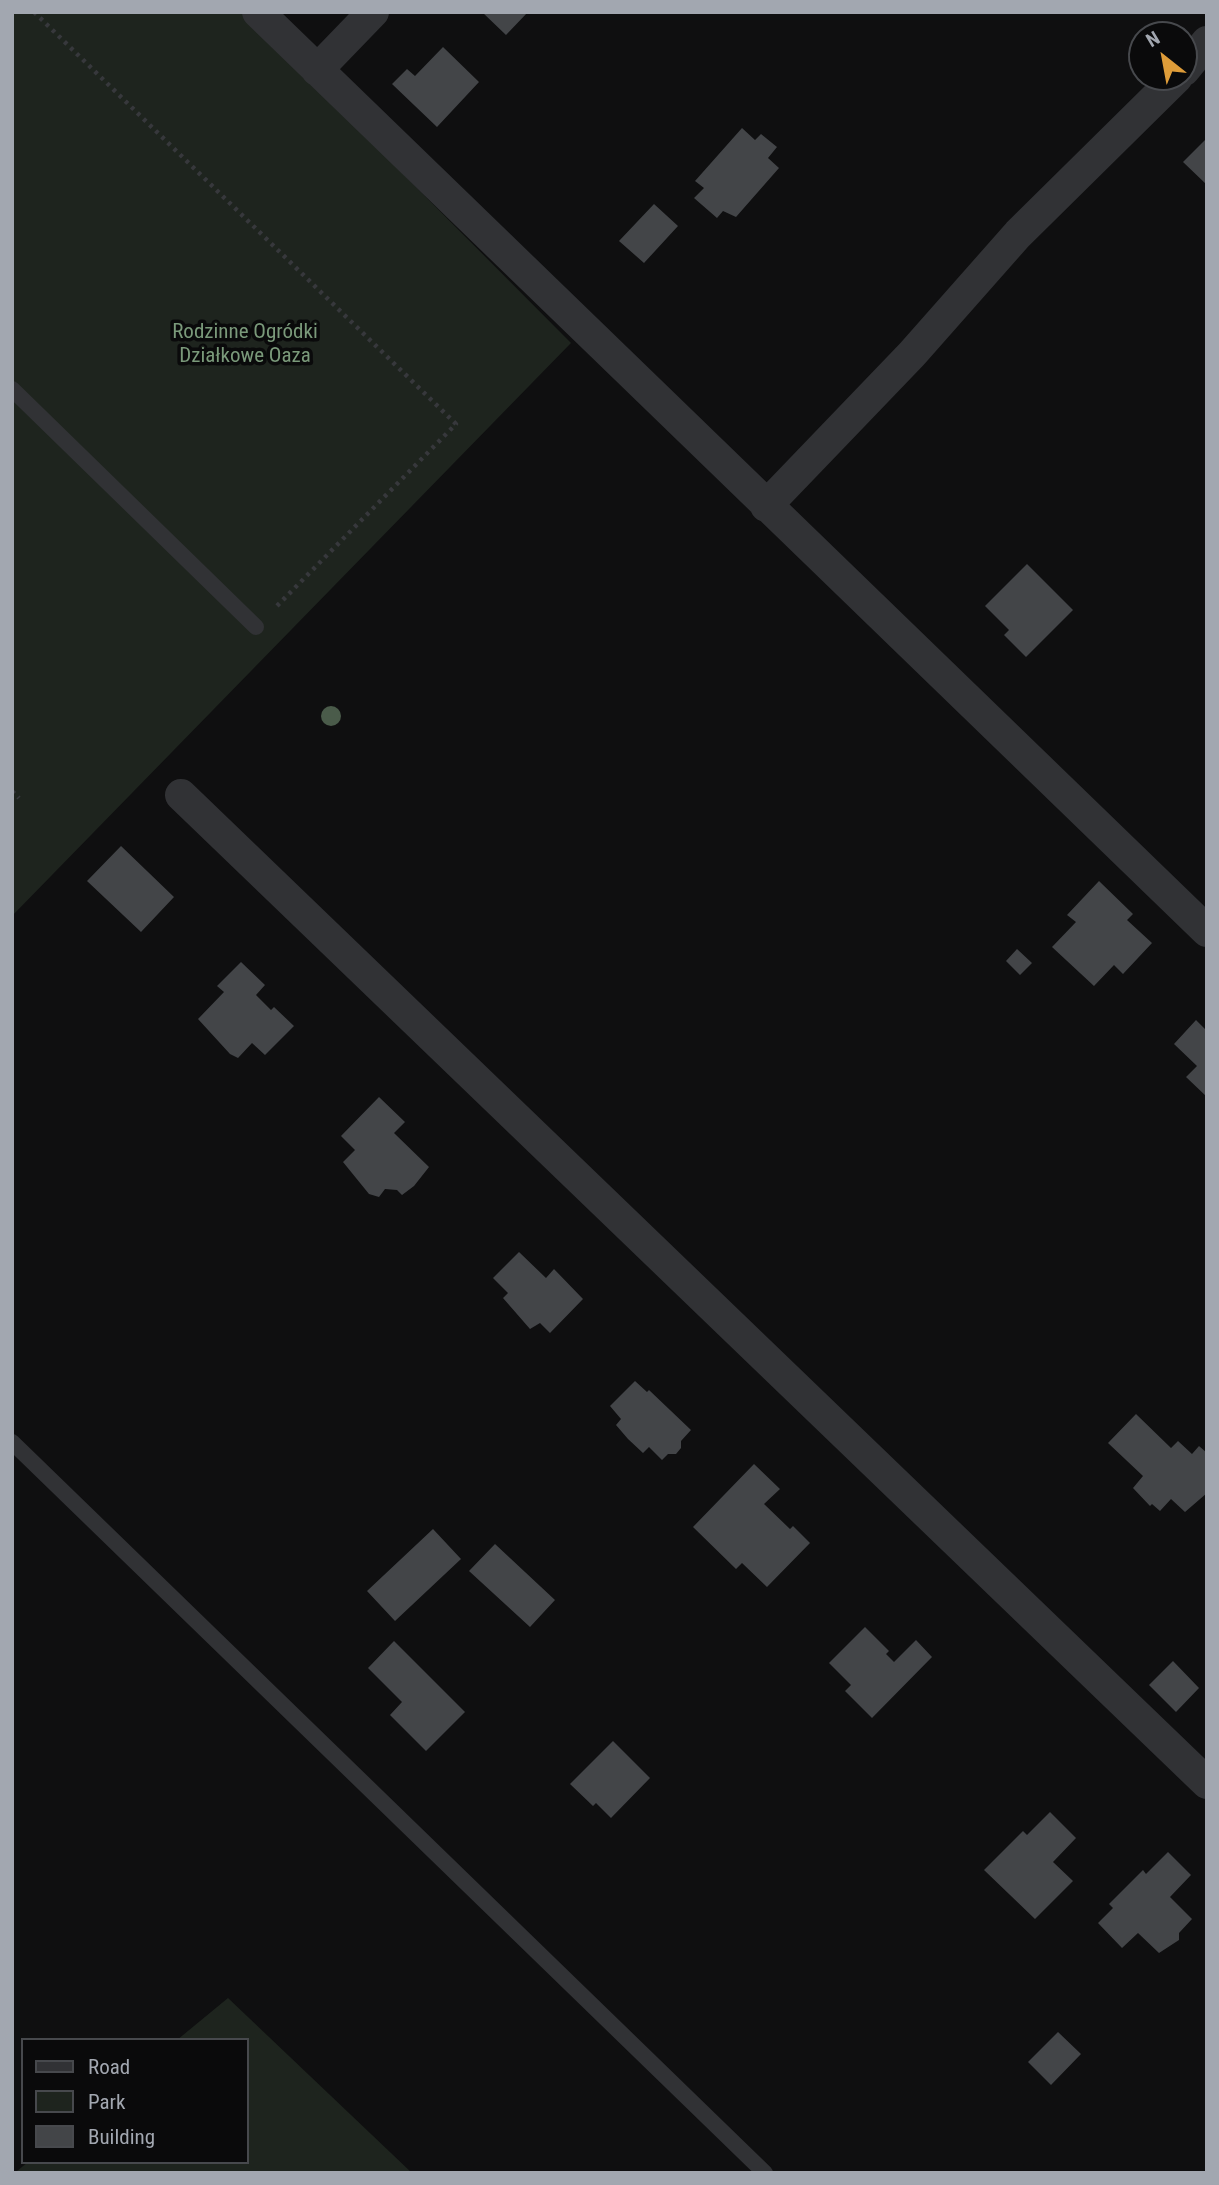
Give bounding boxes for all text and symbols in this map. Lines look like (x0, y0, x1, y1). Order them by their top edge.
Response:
north arrow (1128, 21, 1198, 91)
text: N (1142, 26, 1164, 52)
park label: Rodzinne Ogródki Działkowe Oaza (172, 320, 318, 370)
legend (21, 2038, 248, 2164)
text: Road (88, 2055, 130, 2079)
text: Park (88, 2090, 125, 2114)
text: Building (88, 2125, 155, 2149)

